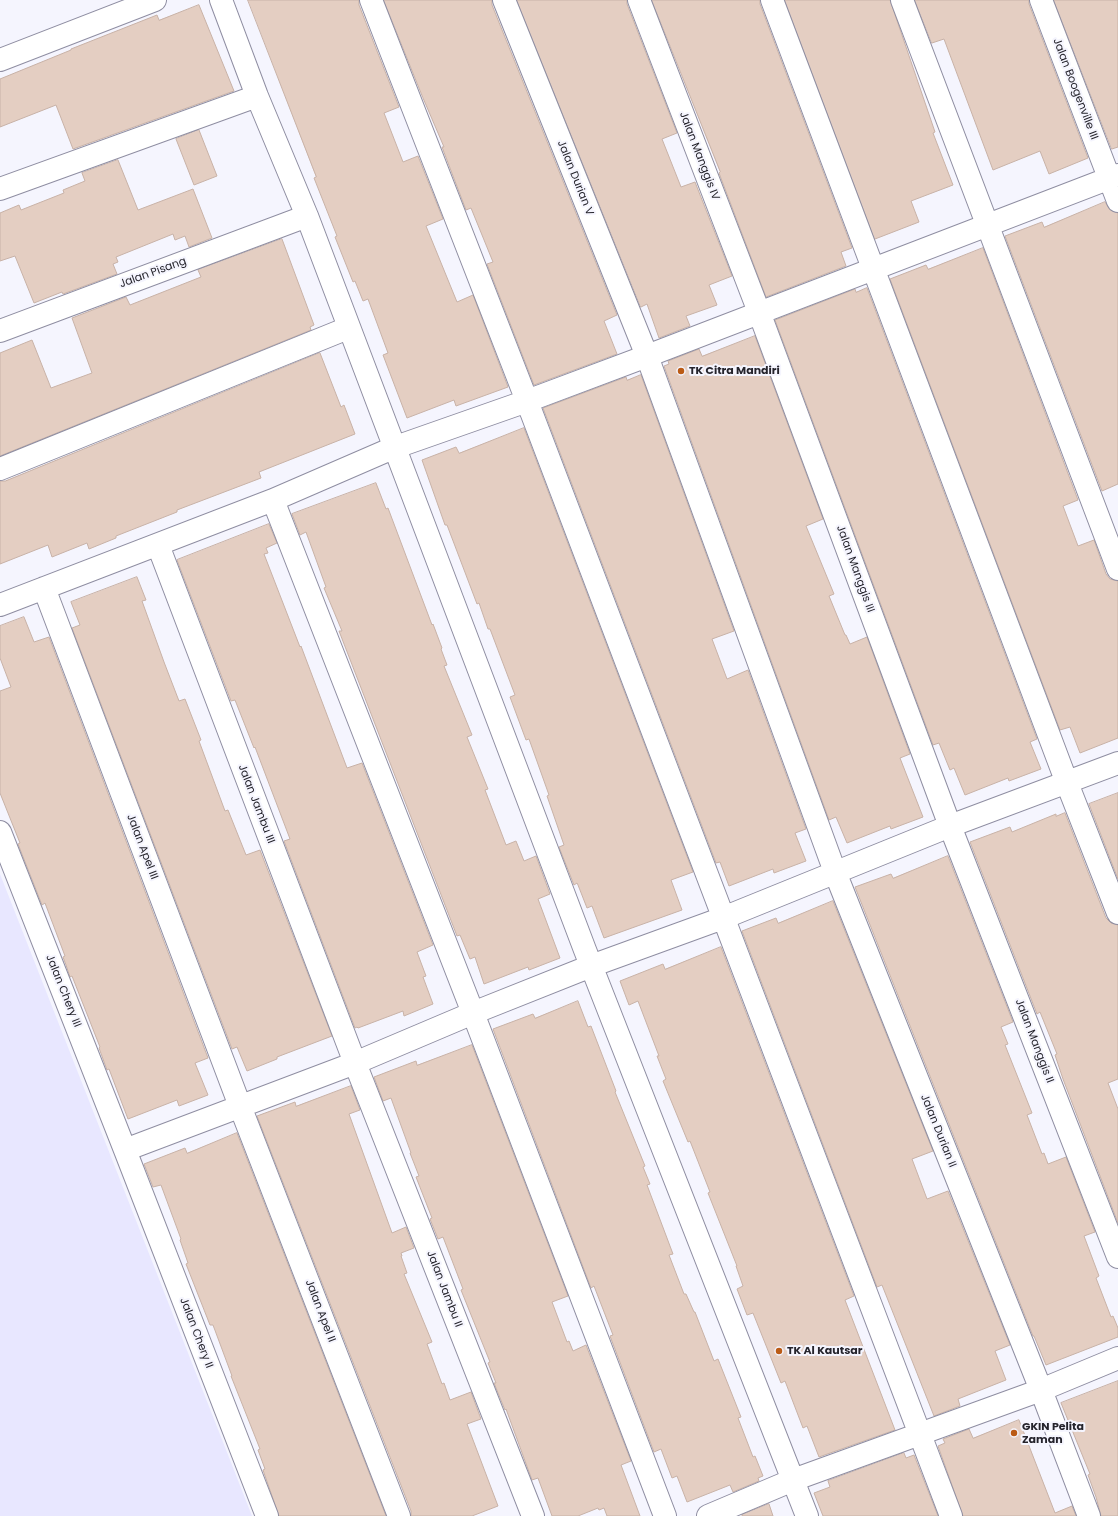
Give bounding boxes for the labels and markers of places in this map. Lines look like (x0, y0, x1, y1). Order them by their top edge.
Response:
place label: TK Citra Mandiri (689, 364, 780, 378)
marker: TK Citra Mandiri (676, 366, 686, 376)
place label: TK Al Kautsar (787, 1344, 863, 1358)
marker: TK Al Kautsar (774, 1346, 784, 1356)
place label: GKIN Pelita Zaman (1022, 1420, 1084, 1446)
marker: GKIN Pelita Zaman (1009, 1428, 1019, 1438)

